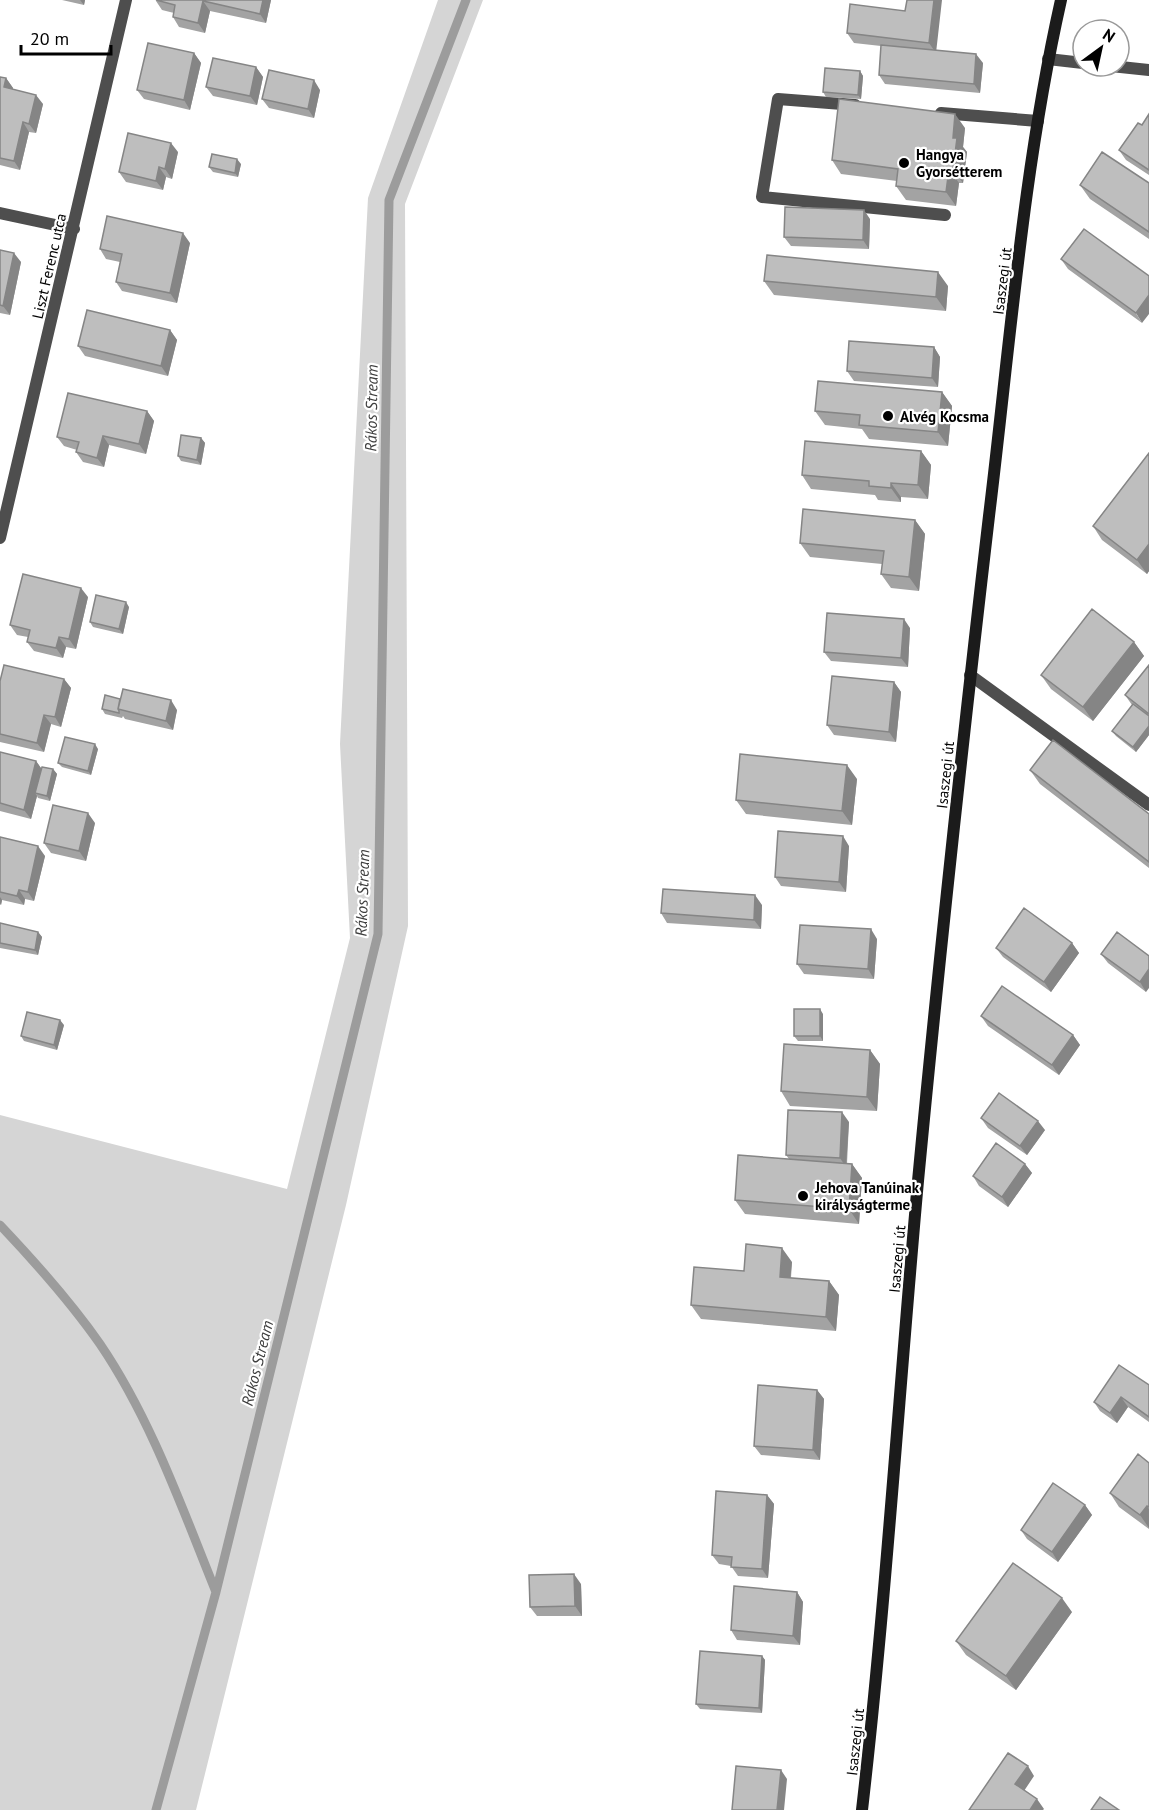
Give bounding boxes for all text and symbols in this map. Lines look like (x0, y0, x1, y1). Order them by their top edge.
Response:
scale bar (21, 18, 111, 56)
north arrow (1071, 18, 1131, 78)
text: N (1099, 24, 1119, 47)
text: 20 m (30, 27, 69, 50)
place label: Hangya Gyorsétterem (916, 145, 1002, 181)
marker: Hangya Gyorsétterem (897, 156, 911, 170)
street label: Liszt Ferenc utca (28, 211, 70, 321)
street label: Isaszegi út (988, 246, 1016, 316)
water label: Rákos Stream (360, 364, 382, 452)
place label: Alvég Kocsma (900, 407, 989, 426)
marker: Alvég Kocsma (881, 409, 895, 423)
street label: Isaszegi út (932, 740, 958, 810)
water label: Rákos Stream (350, 849, 374, 937)
place label: Jehova Tanúinak királyságterme (814, 1178, 920, 1214)
marker: Jehova Tanúinak királyságterme (796, 1189, 810, 1203)
street label: Isaszegi út (885, 1224, 909, 1294)
water label: Rákos Stream (237, 1318, 277, 1408)
street label: Isaszegi út (842, 1707, 868, 1777)

